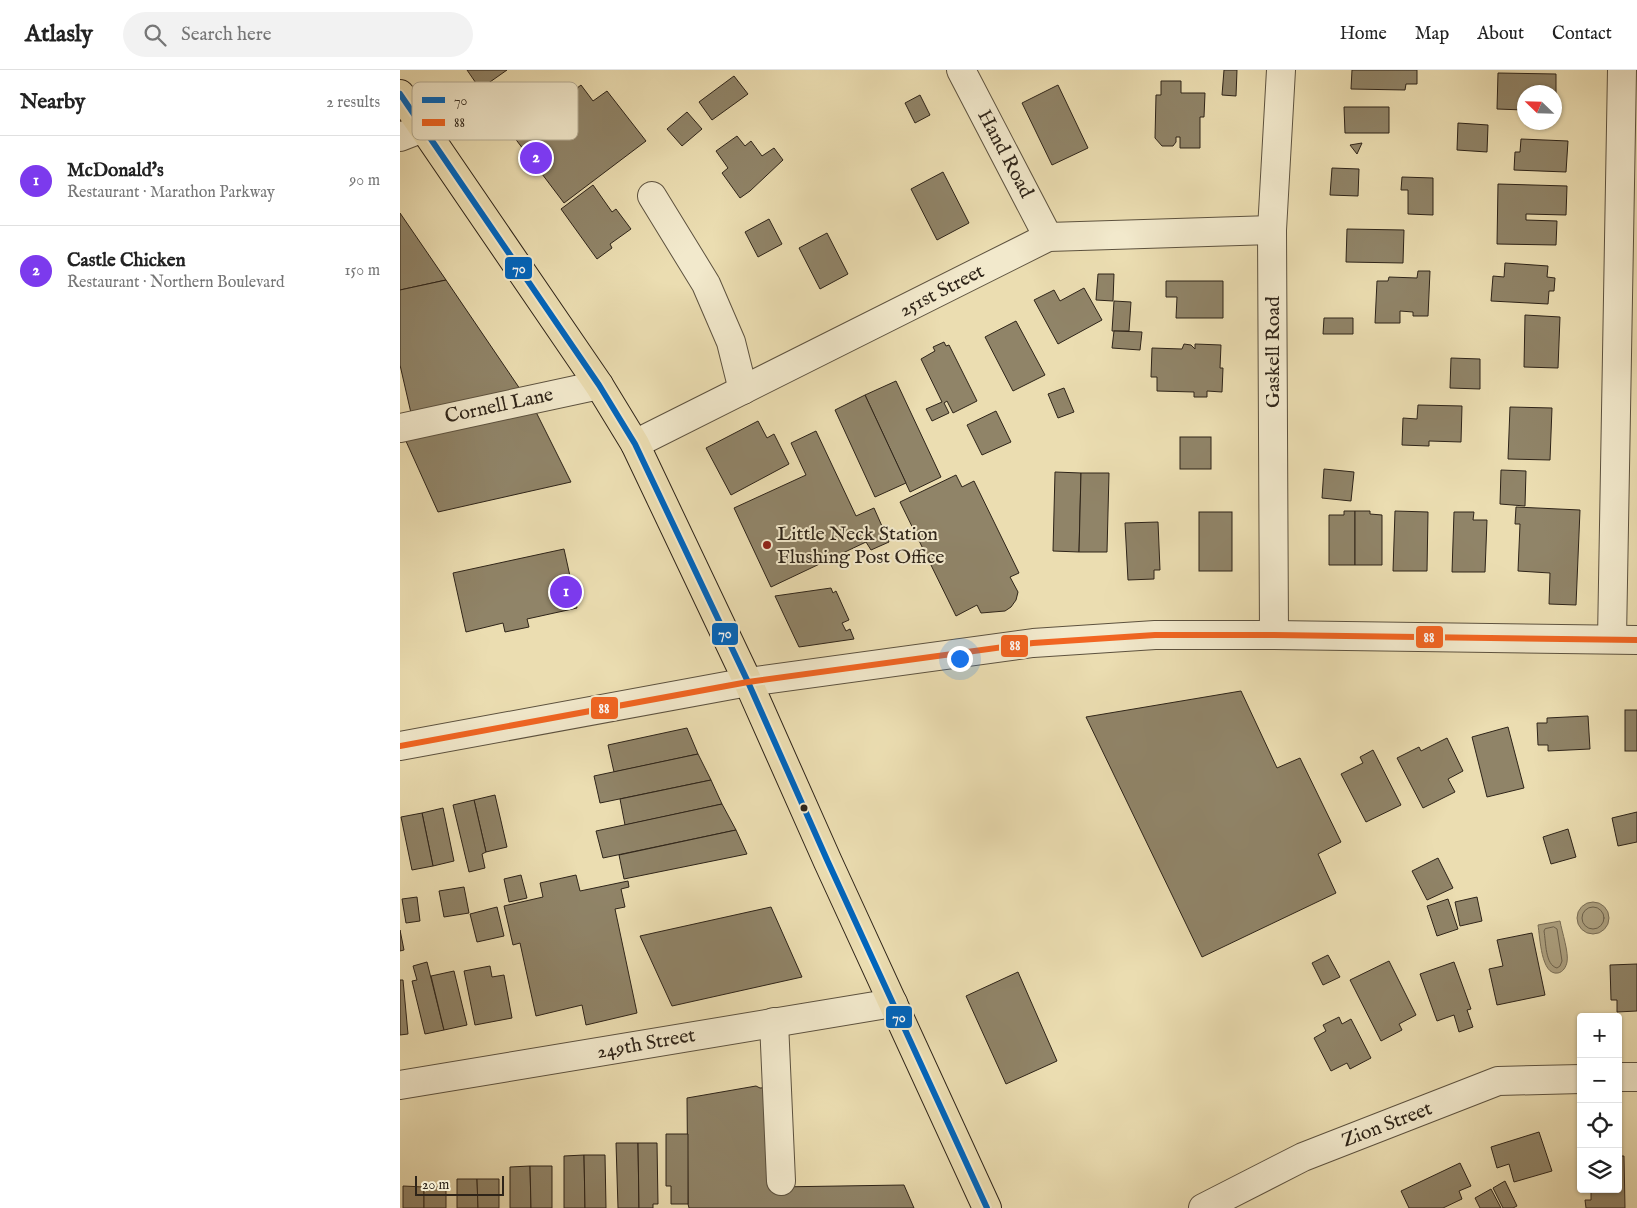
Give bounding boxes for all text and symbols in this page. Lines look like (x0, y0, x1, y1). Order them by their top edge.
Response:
search box (123, 12, 473, 57)
text: Atlasly (25, 19, 93, 50)
icon: search (141, 21, 169, 49)
text: Search here (181, 23, 271, 47)
text: Home (1340, 23, 1387, 46)
text: Map (1415, 23, 1449, 46)
text: About (1477, 23, 1524, 46)
text: Contact (1552, 23, 1612, 46)
legend (412, 82, 578, 140)
north arrow (1517, 85, 1562, 130)
text: Nearby (20, 89, 85, 116)
text: 70 (454, 92, 468, 110)
text: 2 results (326, 93, 380, 113)
street label: Hand Road (971, 105, 1039, 203)
text: 88 (454, 114, 465, 132)
pin: 2 (520, 139, 552, 177)
text: McDonald's (67, 159, 164, 183)
text: 1 (33, 171, 39, 191)
text: 90 m (349, 171, 380, 191)
text: Restaurant · Marathon Parkway (67, 183, 275, 203)
text: Castle Chicken (67, 249, 186, 273)
line badge: 70 (504, 256, 533, 280)
street label: 251st Street (895, 259, 989, 323)
text: 70 (512, 260, 526, 278)
text: 2 (32, 261, 40, 281)
text: 150 m (345, 261, 380, 281)
text: Restaurant · Northern Boulevard (67, 273, 285, 293)
street label: Gaskell Road (1261, 296, 1286, 408)
street label: Cornell Lane (442, 382, 556, 430)
place label: Little Neck Station Flushing Post Office (777, 522, 945, 570)
marker: Little Neck Station Flushing Post Office (761, 539, 773, 551)
pin: 1 (550, 573, 582, 611)
line badge: 70 (711, 622, 739, 646)
text: 70 (718, 625, 732, 643)
line badge: 88 (1415, 625, 1444, 649)
text: 88 (1424, 629, 1435, 647)
line badge: 88 (1000, 634, 1029, 658)
text: 88 (1010, 637, 1021, 655)
your location (947, 646, 973, 672)
line badge: 88 (590, 696, 619, 720)
text: 88 (599, 700, 610, 718)
unlabelled marker (799, 803, 809, 813)
line badge: 70 (885, 1005, 913, 1029)
text: 70 (892, 1009, 906, 1027)
map controls (1577, 1013, 1622, 1193)
button: + (1577, 1013, 1622, 1058)
street label: 249th Street (595, 1023, 697, 1065)
button: − (1577, 1058, 1622, 1103)
street label: Zion Street (1338, 1096, 1436, 1154)
button: locate (1577, 1103, 1622, 1148)
button: layers (1577, 1148, 1622, 1193)
scale bar (415, 1173, 504, 1196)
text: 20 m (422, 1176, 449, 1194)

